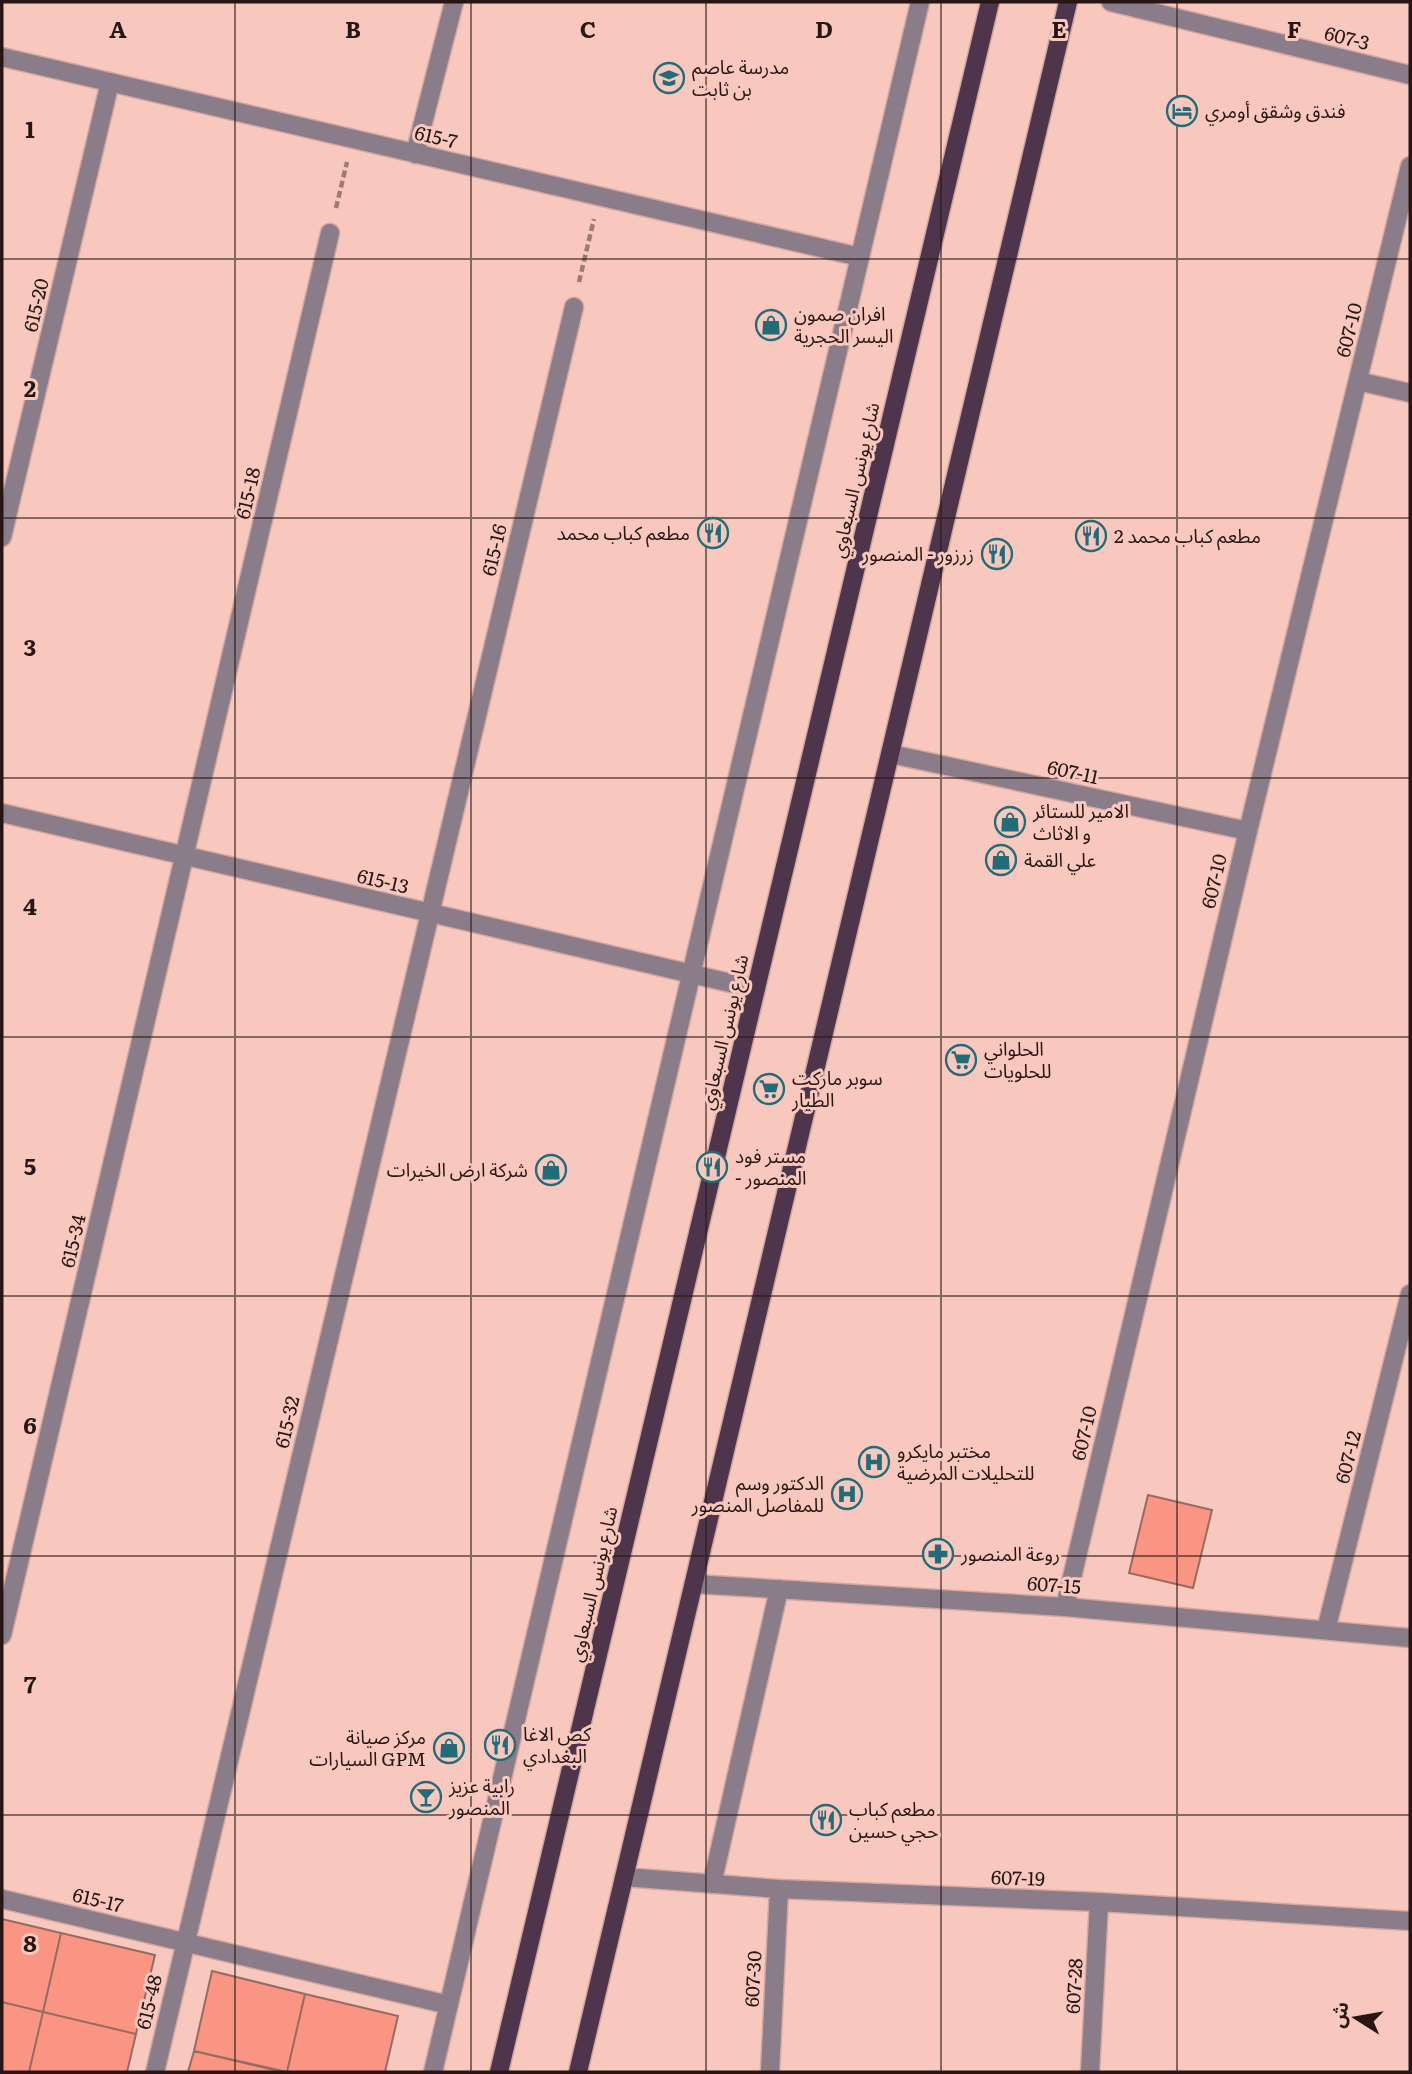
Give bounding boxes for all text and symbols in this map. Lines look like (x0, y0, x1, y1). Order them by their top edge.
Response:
text: A (109, 11, 127, 45)
text: B (345, 11, 361, 45)
text: C (580, 11, 596, 45)
text: D (815, 11, 833, 45)
text: E (1051, 11, 1067, 45)
text: F (1287, 11, 1302, 45)
street label: 607-3 (1322, 18, 1373, 56)
place label: مدرسة عاصم بن ثابت (692, 52, 789, 102)
school or university icon: مدرسة عاصم بن ثابت (652, 61, 686, 95)
hotel icon: فندق وشقق أومري (1165, 94, 1199, 128)
place label: فندق وشقق أومري (1205, 96, 1345, 126)
text: 1 (25, 111, 35, 145)
street label: 615-7 (412, 118, 461, 155)
street label: 615-20 (15, 275, 55, 334)
place label: افران صمون اليسر الحجرية (794, 299, 894, 349)
street label: 607-10 (1328, 300, 1368, 360)
shop icon: افران صمون اليسر الحجرية (754, 308, 788, 342)
text: 2 (24, 370, 36, 404)
street label: شارع يونس السبعاوي (823, 399, 888, 561)
street label: 615-18 (227, 464, 267, 522)
restaurant icon: مطعم كباب محمد (696, 516, 730, 550)
place label: مطعم كباب محمد (556, 518, 690, 548)
restaurant icon: مطعم كباب محمد 2 (1074, 519, 1108, 553)
street label: 615-16 (474, 521, 513, 578)
place label: مطعم كباب محمد 2 (1114, 521, 1261, 551)
restaurant icon: زرزور - المنصور (980, 537, 1014, 571)
place label: زرزور - المنصور (861, 539, 974, 567)
text: 3 (24, 629, 36, 663)
street label: 607-11 (1045, 752, 1102, 790)
place label: الامير للستائر و الاثاث (1032, 796, 1129, 846)
shop icon: الامير للستائر و الاثاث (993, 805, 1027, 839)
shop icon: علي القمة (984, 843, 1018, 877)
place label: علي القمة (1024, 845, 1096, 875)
street label: 607-10 (1193, 851, 1233, 911)
street label: 615-13 (355, 860, 412, 900)
text: 4 (23, 888, 37, 922)
street label: شارع يونس السبعاوي (692, 951, 757, 1113)
place label: الحلواني للحلويات (984, 1034, 1052, 1084)
supermarket icon: الحلواني للحلويات (944, 1043, 978, 1077)
place label: سوبر ماركت الطيار (791, 1063, 883, 1113)
supermarket icon: سوبر ماركت الطيار (752, 1072, 786, 1106)
place label: مستر فود - المنصور (735, 1141, 806, 1191)
text: 5 (24, 1148, 36, 1182)
restaurant icon: مستر فود - المنصور (695, 1150, 729, 1184)
shop icon: شركة ارض الخيرات (534, 1153, 568, 1187)
place label: شركة ارض الخيرات (387, 1155, 528, 1183)
street label: 615-34 (52, 1211, 92, 1270)
street label: 615-32 (266, 1393, 306, 1451)
street label: 607-10 (1063, 1403, 1103, 1463)
text: 6 (23, 1407, 37, 1441)
street label: 607-12 (1327, 1427, 1367, 1486)
place label: مختبر مايكرو للتحليلات المرضية (897, 1436, 1035, 1486)
hospital icon: مختبر مايكرو للتحليلات المرضية (857, 1445, 891, 1479)
place label: الدكتور وسم للمفاصل المنصور (691, 1468, 824, 1518)
hospital icon: الدكتور وسم للمفاصل المنصور (830, 1477, 864, 1511)
street label: شارع يونس السبعاوي (561, 1503, 626, 1665)
pharmacy icon: روعة المنصور (921, 1537, 955, 1571)
place label: روعة المنصور (960, 1539, 1060, 1567)
street label: 607-15 (1026, 1568, 1082, 1600)
text: 7 (24, 1666, 37, 1700)
place label: كص الاغا البغدادي (523, 1719, 592, 1771)
place label: مركز صيانة السيارات GPM (309, 1722, 426, 1772)
restaurant icon: كص الاغا البغدادي (483, 1728, 517, 1762)
shop icon: مركز صيانة السيارات GPM (432, 1731, 466, 1765)
place label: رابية عزيز المنصور (448, 1771, 515, 1821)
bar icon: رابية عزيز المنصور (409, 1780, 443, 1814)
place label: مطعم كباب حجي حسين (849, 1794, 938, 1846)
restaurant icon: مطعم كباب حجي حسين (809, 1803, 843, 1837)
street label: 607-19 (991, 1862, 1046, 1892)
street label: 615-17 (70, 1880, 127, 1918)
text: 8 (23, 1925, 37, 1959)
street label: 607-30 (737, 1950, 767, 2008)
street label: 607-28 (1058, 1957, 1088, 2015)
street label: 615-48 (128, 1972, 168, 2032)
north arrow (1321, 1983, 1391, 2053)
text: ش (1322, 1999, 1355, 2030)

